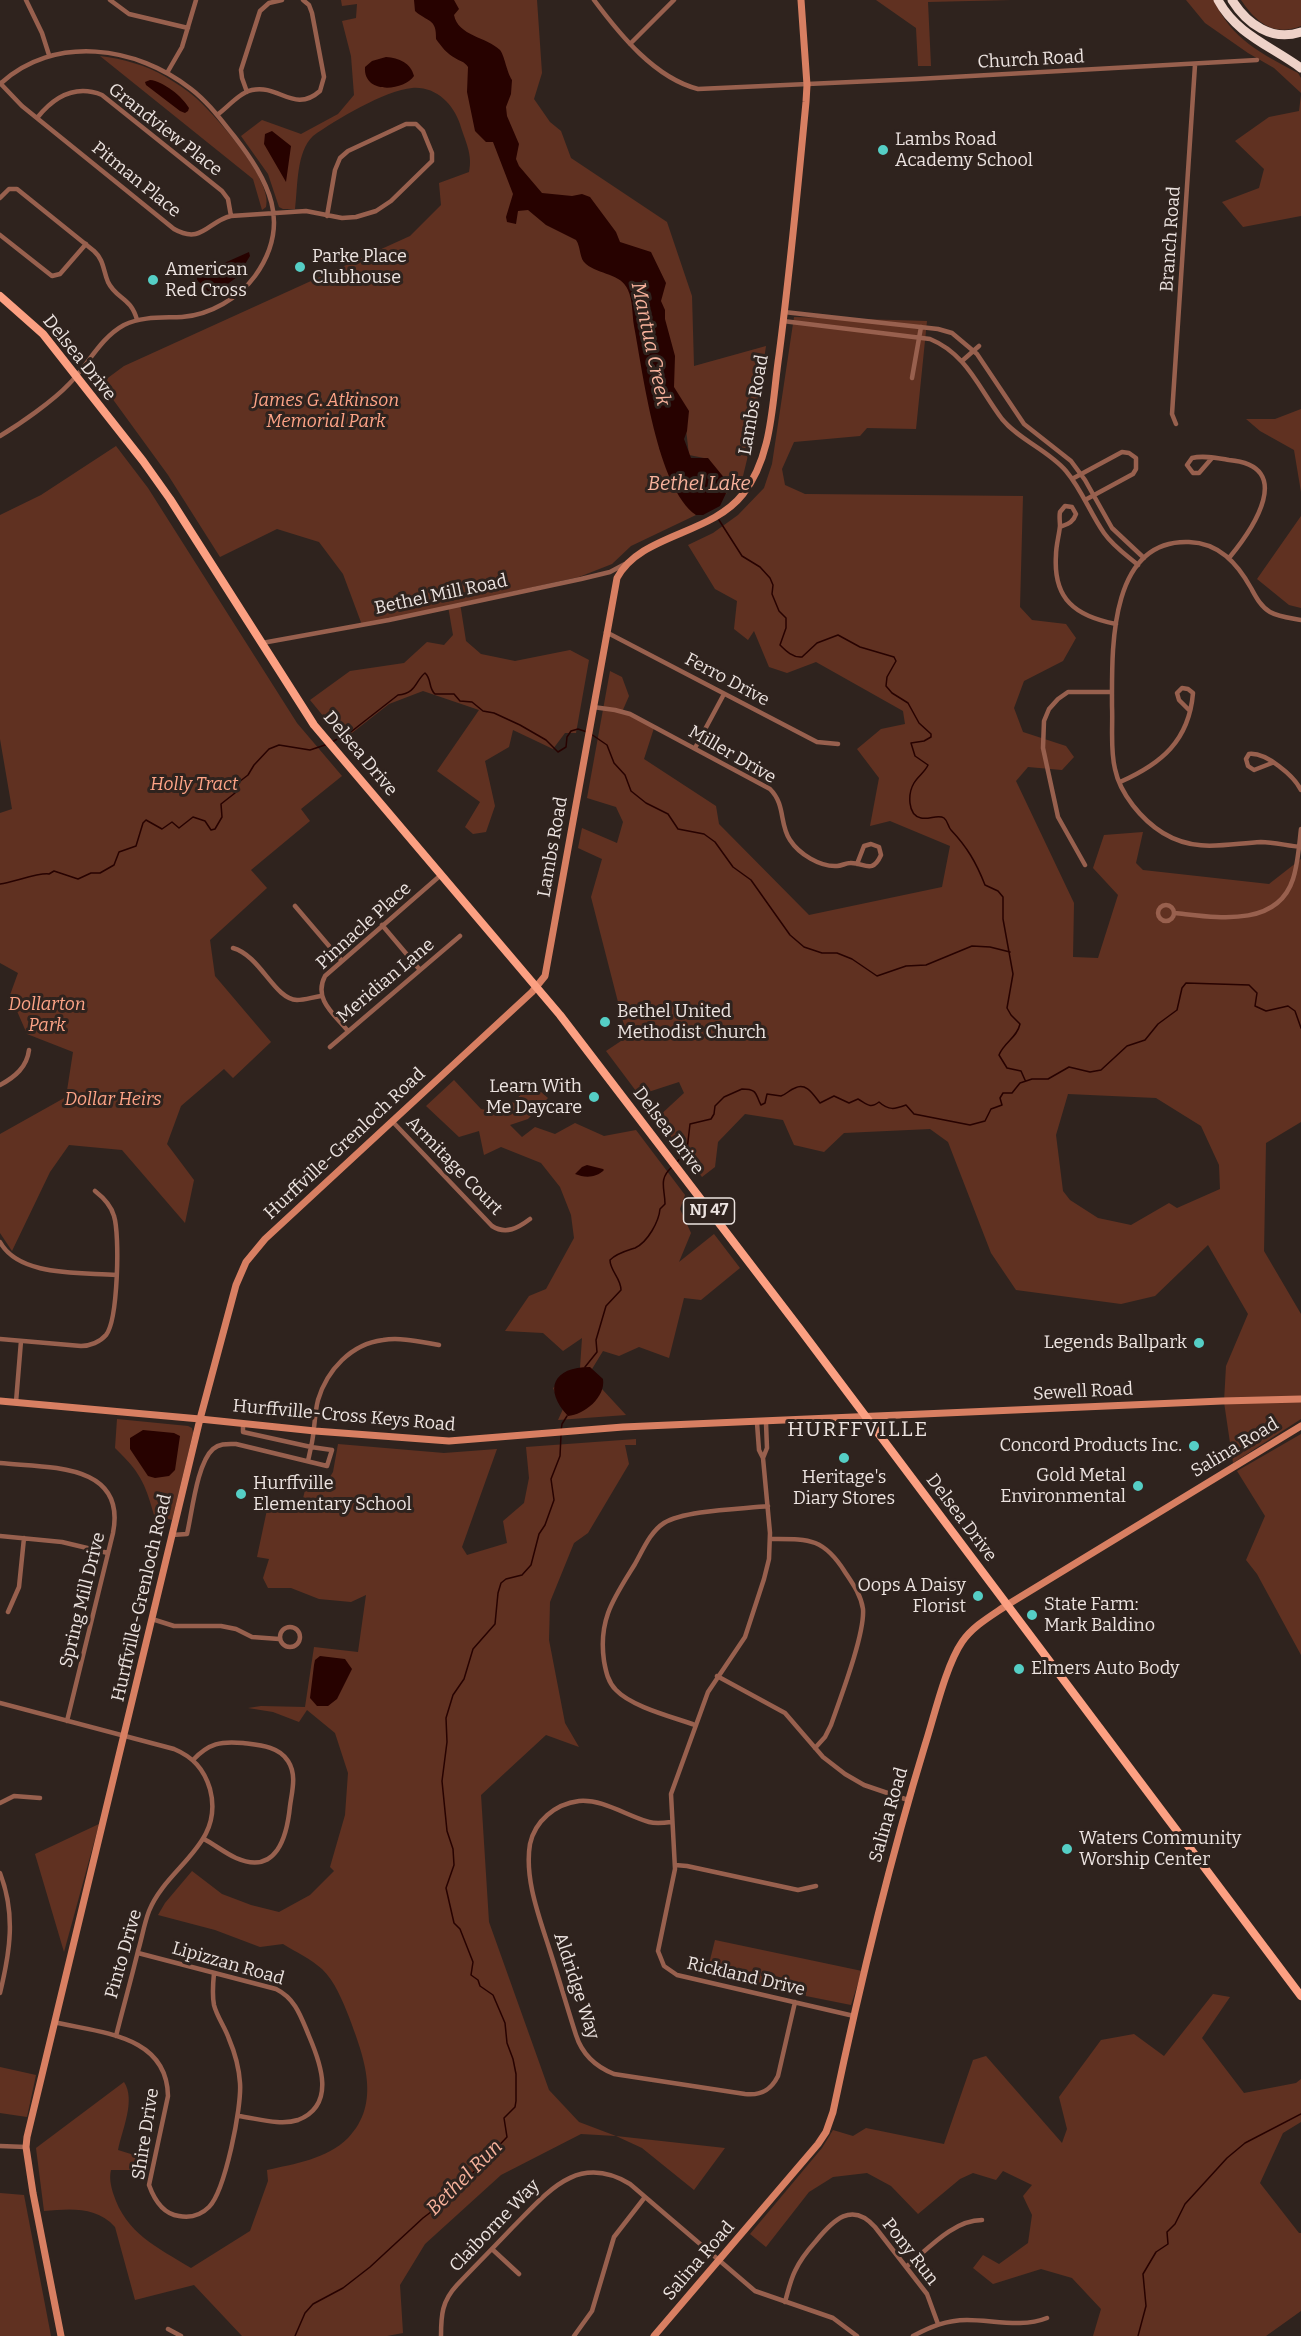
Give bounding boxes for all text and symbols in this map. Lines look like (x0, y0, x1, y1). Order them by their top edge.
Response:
street label: Church Road (977, 46, 1085, 74)
street label: Grandview Place (104, 79, 226, 181)
place label: Lambs Road Academy School (895, 129, 1033, 172)
street label: Pitman Place (87, 137, 185, 223)
marker: Lambs Road Academy School (876, 143, 890, 157)
street label: Branch Road (1157, 185, 1185, 293)
place label: Parke Place Clubhouse (312, 246, 407, 288)
place label: American Red Cross (165, 259, 248, 302)
marker: Parke Place Clubhouse (293, 260, 307, 274)
marker: American Red Cross (146, 273, 160, 287)
water label: Mantua Creek (625, 280, 675, 408)
street label: Delsea Drive (38, 311, 120, 405)
street label: Lambs Road (735, 353, 773, 457)
park label: James G. Atkinson Memorial Park (253, 390, 399, 432)
water label: Bethel Lake (648, 472, 750, 496)
street label: Bethel Mill Road (373, 570, 509, 620)
street label: Ferro Drive (681, 649, 773, 711)
street label: Delsea Drive (318, 707, 402, 801)
street label: Miller Drive (684, 721, 780, 789)
park label: Holly Tract (150, 774, 238, 796)
street label: Lambs Road (534, 795, 572, 899)
street label: Pinnacle Place (312, 878, 416, 974)
street label: Meridian Lane (333, 934, 439, 1028)
park label: Dollarton Park (8, 994, 86, 1036)
place label: Bethel United Methodist Church (617, 1001, 766, 1044)
marker: Bethel United Methodist Church (598, 1015, 612, 1029)
street label: Hurffville-Grenloch Road (260, 1064, 430, 1224)
place label: Learn With Me Daycare (486, 1076, 582, 1118)
street label: Delsea Drive (628, 1083, 708, 1179)
park label: Dollar Heirs (64, 1089, 162, 1111)
marker: Learn With Me Daycare (587, 1090, 601, 1104)
street label: Armitage Court (401, 1112, 507, 1220)
road number: NJ 47 (684, 1198, 734, 1224)
place label: Legends Ballpark (1044, 1332, 1187, 1354)
marker: Legends Ballpark (1192, 1336, 1206, 1350)
street label: Sewell Road (1032, 1379, 1134, 1405)
street label: Hurffville-Cross Keys Road (232, 1395, 456, 1437)
street label: Salina Road (1187, 1414, 1283, 1482)
district label: HURFFVILLE (787, 1417, 929, 1443)
place label: Concord Products Inc. (1000, 1435, 1182, 1457)
marker: Concord Products Inc. (1187, 1439, 1201, 1453)
marker: Heritage's Diary Stores (837, 1451, 851, 1465)
place label: Gold Metal Environmental (1000, 1465, 1126, 1508)
place label: Heritage's Diary Stores (793, 1467, 895, 1510)
street label: Delsea Drive (921, 1470, 1001, 1566)
place label: Hurffville Elementary School (253, 1473, 412, 1516)
marker: Gold Metal Environmental (1131, 1479, 1145, 1493)
marker: Hurffville Elementary School (234, 1487, 248, 1501)
street label: Hurffville-Grenloch Road (108, 1492, 176, 1704)
street label: Spring Mill Drive (56, 1530, 110, 1670)
place label: Oops A Daisy Florist (858, 1575, 966, 1618)
marker: Oops A Daisy Florist (971, 1589, 985, 1603)
place label: State Farm: Mark Baldino (1044, 1594, 1155, 1636)
marker: State Farm: Mark Baldino (1025, 1608, 1039, 1622)
place label: Elmers Auto Body (1031, 1658, 1180, 1680)
marker: Elmers Auto Body (1012, 1662, 1026, 1676)
street label: Salina Road (865, 1765, 913, 1865)
place label: Waters Community Worship Center (1079, 1828, 1241, 1870)
marker: Waters Community Worship Center (1060, 1842, 1074, 1856)
street label: Pinto Drive (101, 1907, 147, 2001)
street label: Aldridge Way (549, 1930, 603, 2042)
street label: Lipizzan Road (169, 1938, 287, 1990)
street label: Rickland Drive (685, 1953, 807, 2001)
street label: Shire Drive (128, 2087, 164, 2181)
water label: Bethel Run (422, 2135, 508, 2221)
street label: Claiborne Way (445, 2175, 545, 2277)
street label: Pony Run (877, 2214, 943, 2290)
street label: Salina Road (659, 2217, 739, 2305)

